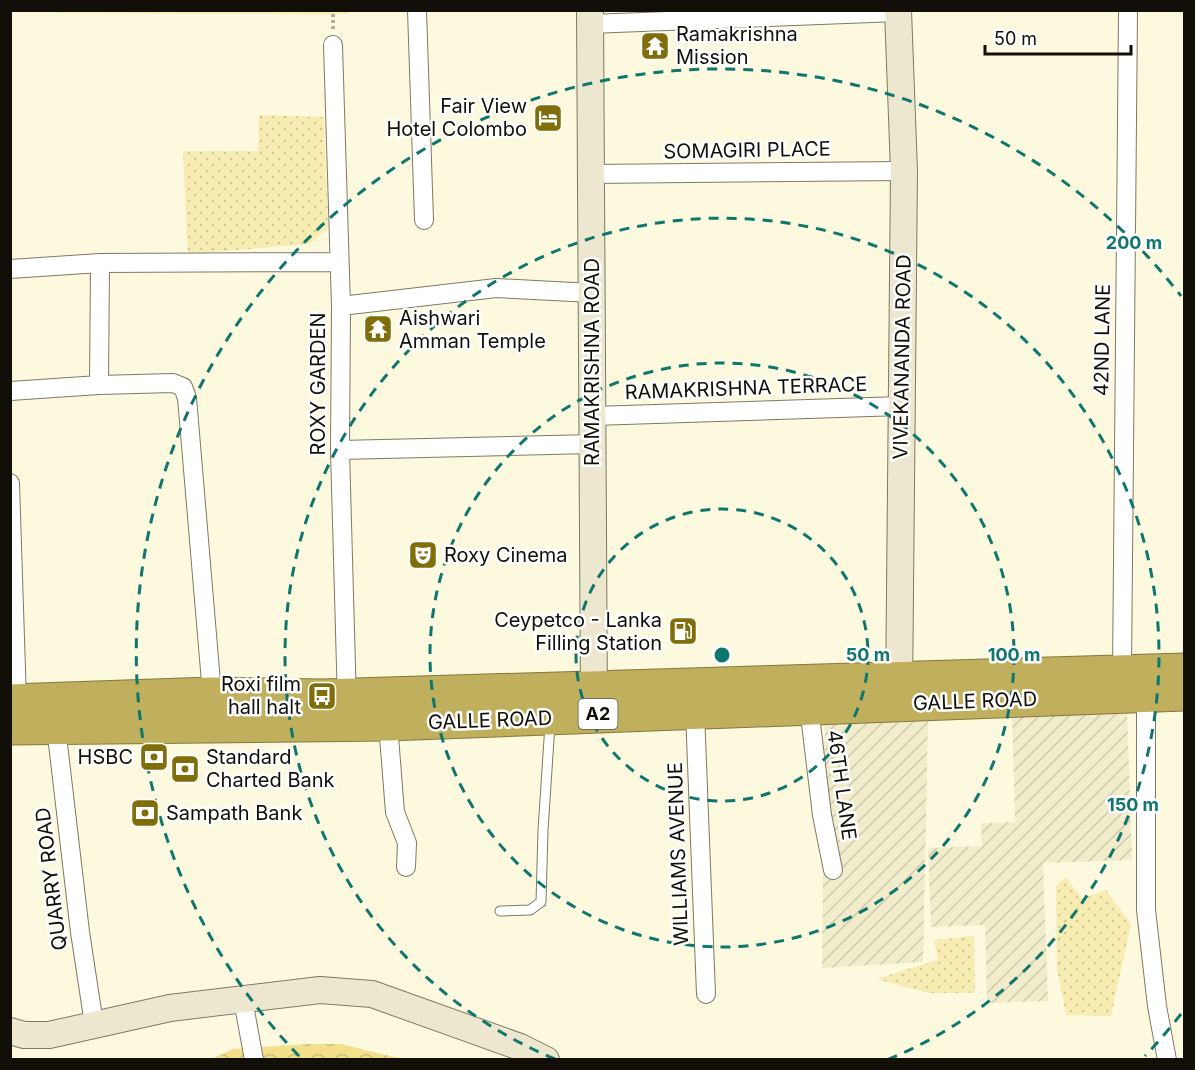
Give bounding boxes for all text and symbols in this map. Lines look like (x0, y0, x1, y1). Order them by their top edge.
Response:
scale bar (985, 18, 1130, 56)
place label: Ramakrishna Mission (676, 22, 798, 69)
text: 50 m (994, 28, 1037, 49)
temple icon: Ramakrishna Mission (639, 30, 671, 62)
place label: Fair View Hotel Colombo (386, 94, 527, 141)
hotel icon: Fair View Hotel Colombo (532, 102, 564, 134)
street label: SOMAGIRI PLACE (663, 137, 831, 163)
text: 200 m (1106, 232, 1162, 253)
street label: VIVEKANANDA ROAD (888, 254, 916, 460)
street label: RAMAKRISHNA ROAD (580, 258, 604, 466)
street label: 42ND LANE (1089, 284, 1115, 396)
place label: Aishwari Amman Temple (399, 306, 546, 353)
street label: ROXY GARDEN (306, 313, 330, 456)
temple icon: Aishwari Amman Temple (362, 313, 394, 345)
street label: RAMAKRISHNA TERRACE (624, 372, 868, 404)
theatre icon: Roxy Cinema (407, 539, 439, 571)
place label: Roxy Cinema (444, 543, 568, 567)
place label: Ceypetco - Lanka Filling Station (494, 608, 662, 655)
fuel station icon: Ceypetco - Lanka Filling Station (667, 615, 699, 647)
text: 50 m (846, 644, 890, 665)
text: 100 m (988, 644, 1040, 665)
centre of rings (712, 645, 732, 665)
place label: Roxi film hall halt (221, 672, 301, 719)
bus stop icon: Roxi film hall halt (306, 680, 338, 712)
street label: GALLE ROAD (912, 687, 1038, 715)
road number: A2 (578, 699, 618, 729)
street label: GALLE ROAD (427, 706, 553, 734)
street label: 46TH LANE (822, 728, 862, 842)
bank icon: HSBC (138, 741, 170, 773)
place label: HSBC (78, 745, 133, 769)
place label: Standard Charted Bank (206, 745, 335, 792)
bank icon: Standard Charted Bank (169, 753, 201, 785)
street label: WILLIAMS AVENUE (663, 762, 693, 946)
text: 150 m (1107, 794, 1159, 815)
bank icon: Sampath Bank (129, 797, 161, 829)
place label: Sampath Bank (166, 801, 302, 825)
street label: QUARRY ROAD (30, 806, 72, 952)

